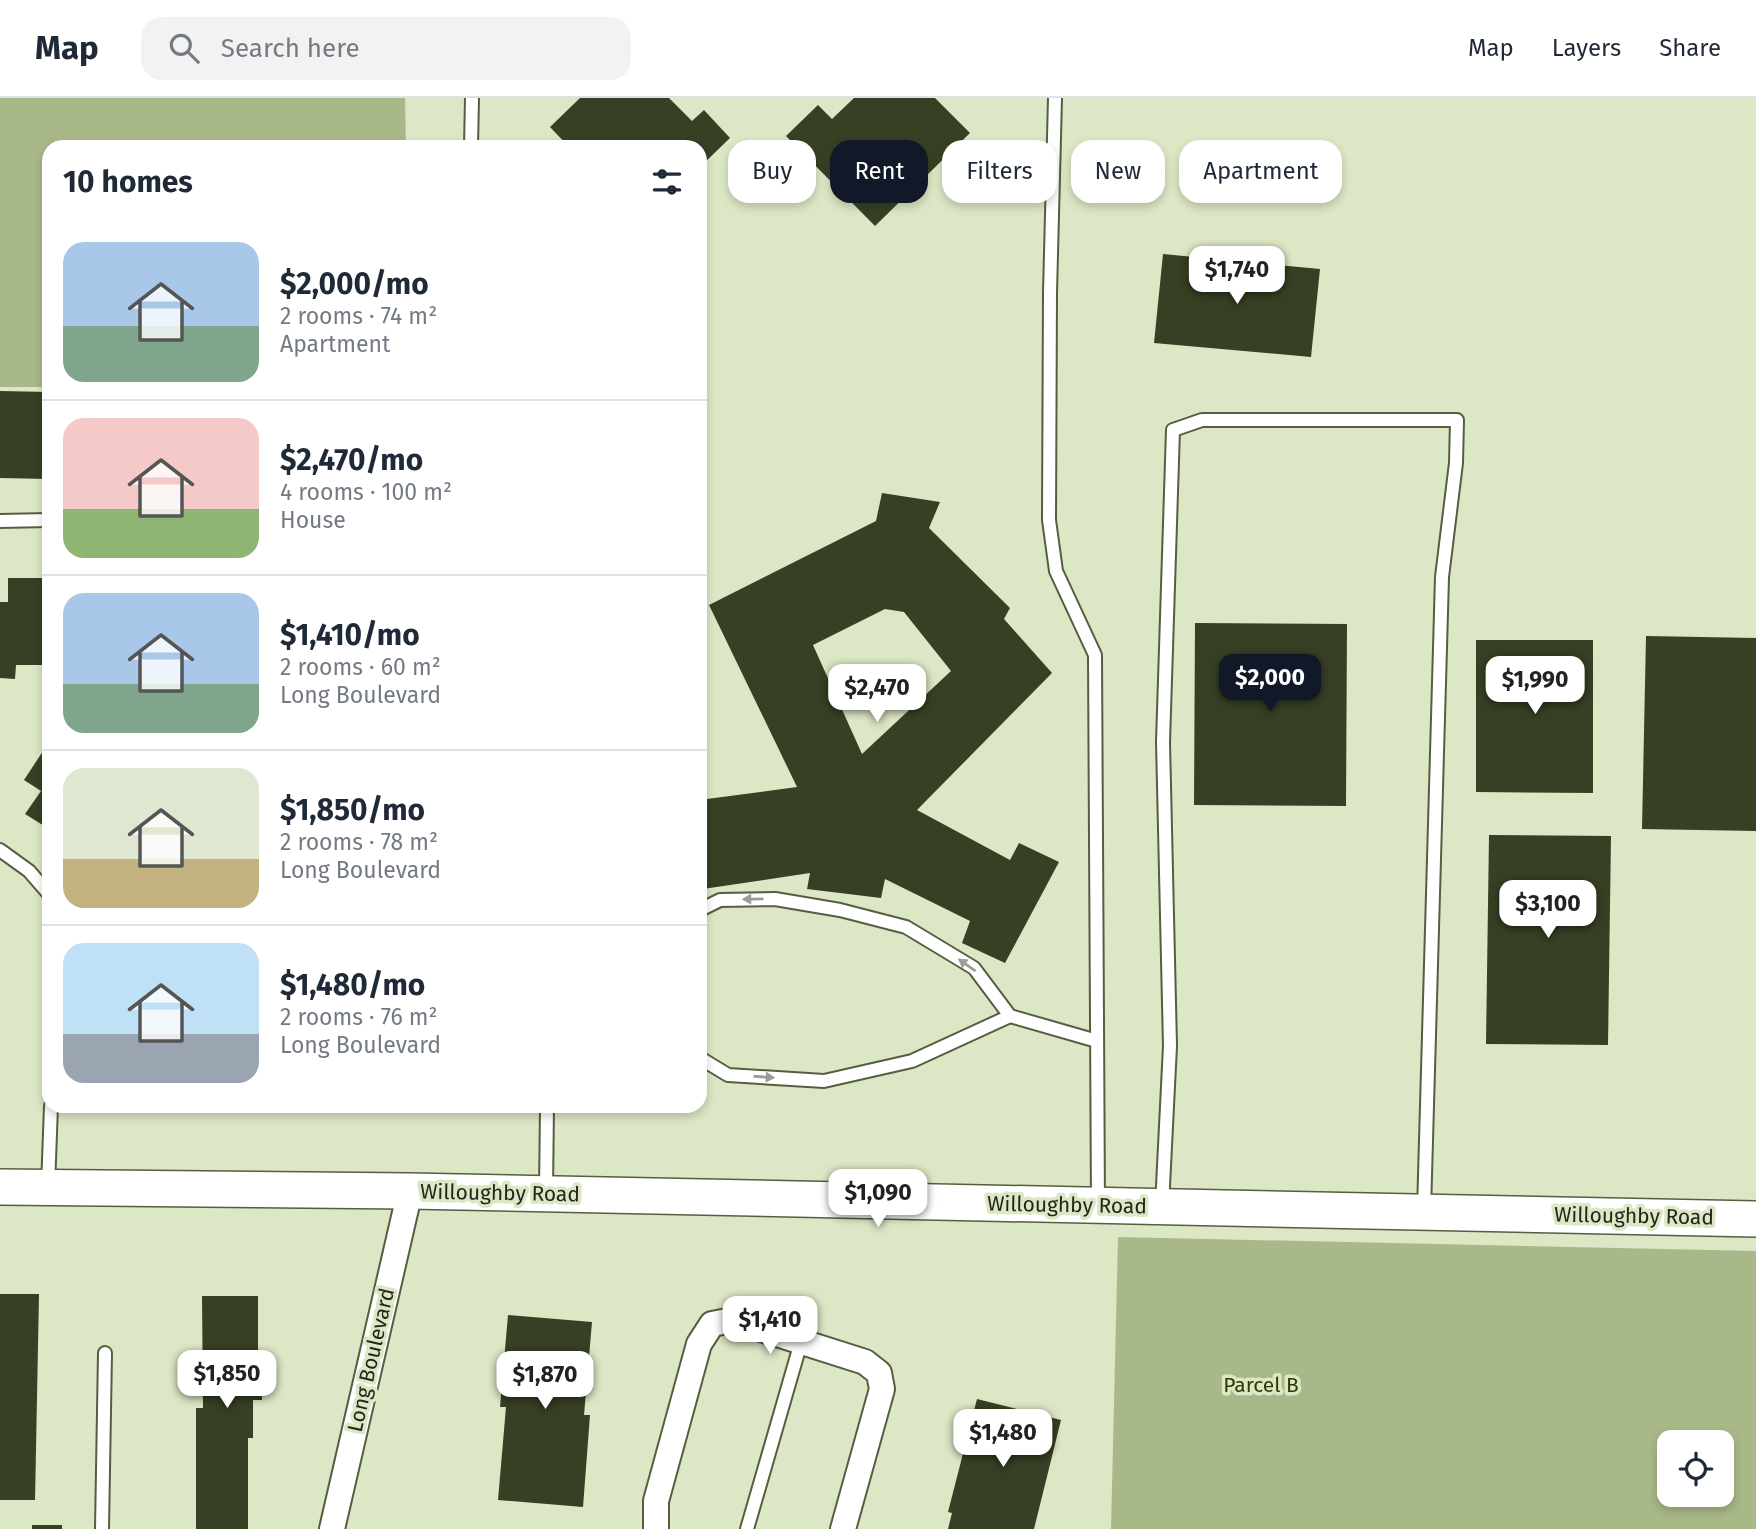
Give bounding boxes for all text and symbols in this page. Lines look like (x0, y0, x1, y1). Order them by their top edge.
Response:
search box (141, 17, 631, 80)
text: Map (35, 28, 99, 68)
icon: search (165, 29, 203, 67)
text: Search here (221, 33, 360, 64)
text: Map (1468, 34, 1514, 62)
text: Layers (1552, 34, 1621, 62)
text: Share (1659, 34, 1721, 62)
chip: Buy (728, 140, 816, 203)
chip: Rent (830, 140, 928, 203)
chip: Filters (942, 140, 1057, 203)
chip: New (1071, 140, 1165, 203)
chip: Apartment (1179, 140, 1342, 203)
icon: filters (648, 163, 686, 201)
text: 10 homes (63, 164, 193, 200)
pin: $1,740 (1180, 246, 1294, 306)
text: $1,740 (1205, 255, 1269, 283)
text: $2,000/mo (280, 266, 429, 302)
icon: home (119, 270, 203, 354)
text: 2 rooms · 74 m² (280, 302, 437, 330)
text: Apartment (280, 330, 390, 358)
text: $2,470/mo (280, 442, 423, 478)
icon: home (119, 446, 203, 530)
text: 4 rooms · 100 m² (280, 478, 452, 506)
text: House (280, 506, 346, 534)
text: $1,410/mo (280, 617, 420, 653)
icon: home (119, 621, 203, 705)
text: 2 rooms · 60 m² (280, 653, 441, 681)
pin: $2,000 (1213, 654, 1327, 714)
pin: $1,990 (1478, 656, 1592, 716)
text: $2,000 (1235, 663, 1305, 691)
pin: $2,470 (820, 664, 934, 724)
text: $1,990 (1502, 665, 1568, 693)
text: $2,470 (844, 673, 910, 701)
text: Long Boulevard (280, 681, 441, 709)
text: $1,850/mo (280, 792, 425, 828)
icon: home (119, 796, 203, 880)
text: 2 rooms · 78 m² (280, 828, 438, 856)
text: Long Boulevard (280, 856, 441, 884)
pin: $3,100 (1491, 880, 1605, 940)
text: $3,100 (1515, 889, 1581, 917)
one-way arrow (742, 894, 764, 905)
one-way arrow (958, 958, 976, 972)
text: $1,480/mo (280, 967, 425, 1003)
icon: home (119, 971, 203, 1055)
text: 2 rooms · 76 m² (280, 1003, 438, 1031)
text: Long Boulevard (280, 1031, 441, 1059)
one-way arrow (753, 1072, 775, 1083)
pin: $1,090 (821, 1170, 935, 1229)
text: $1,090 (844, 1178, 912, 1206)
street label: Willoughby Road (420, 1179, 580, 1207)
street label: Willoughby Road (987, 1191, 1147, 1219)
street label: Willoughby Road (1554, 1202, 1714, 1230)
street label: Long Boulevard (342, 1285, 400, 1435)
pin: $1,410 (713, 1296, 827, 1356)
text: $1,410 (739, 1305, 801, 1333)
pin: $1,850 (170, 1350, 284, 1410)
pin: $1,870 (488, 1352, 602, 1411)
text: $1,850 (193, 1359, 261, 1387)
text: $1,870 (513, 1360, 577, 1388)
park label: Parcel B (1223, 1372, 1299, 1398)
pin: $1,480 (946, 1410, 1060, 1469)
text: $1,480 (969, 1418, 1037, 1446)
map controls (1657, 1430, 1734, 1507)
button: locate (1657, 1430, 1734, 1507)

